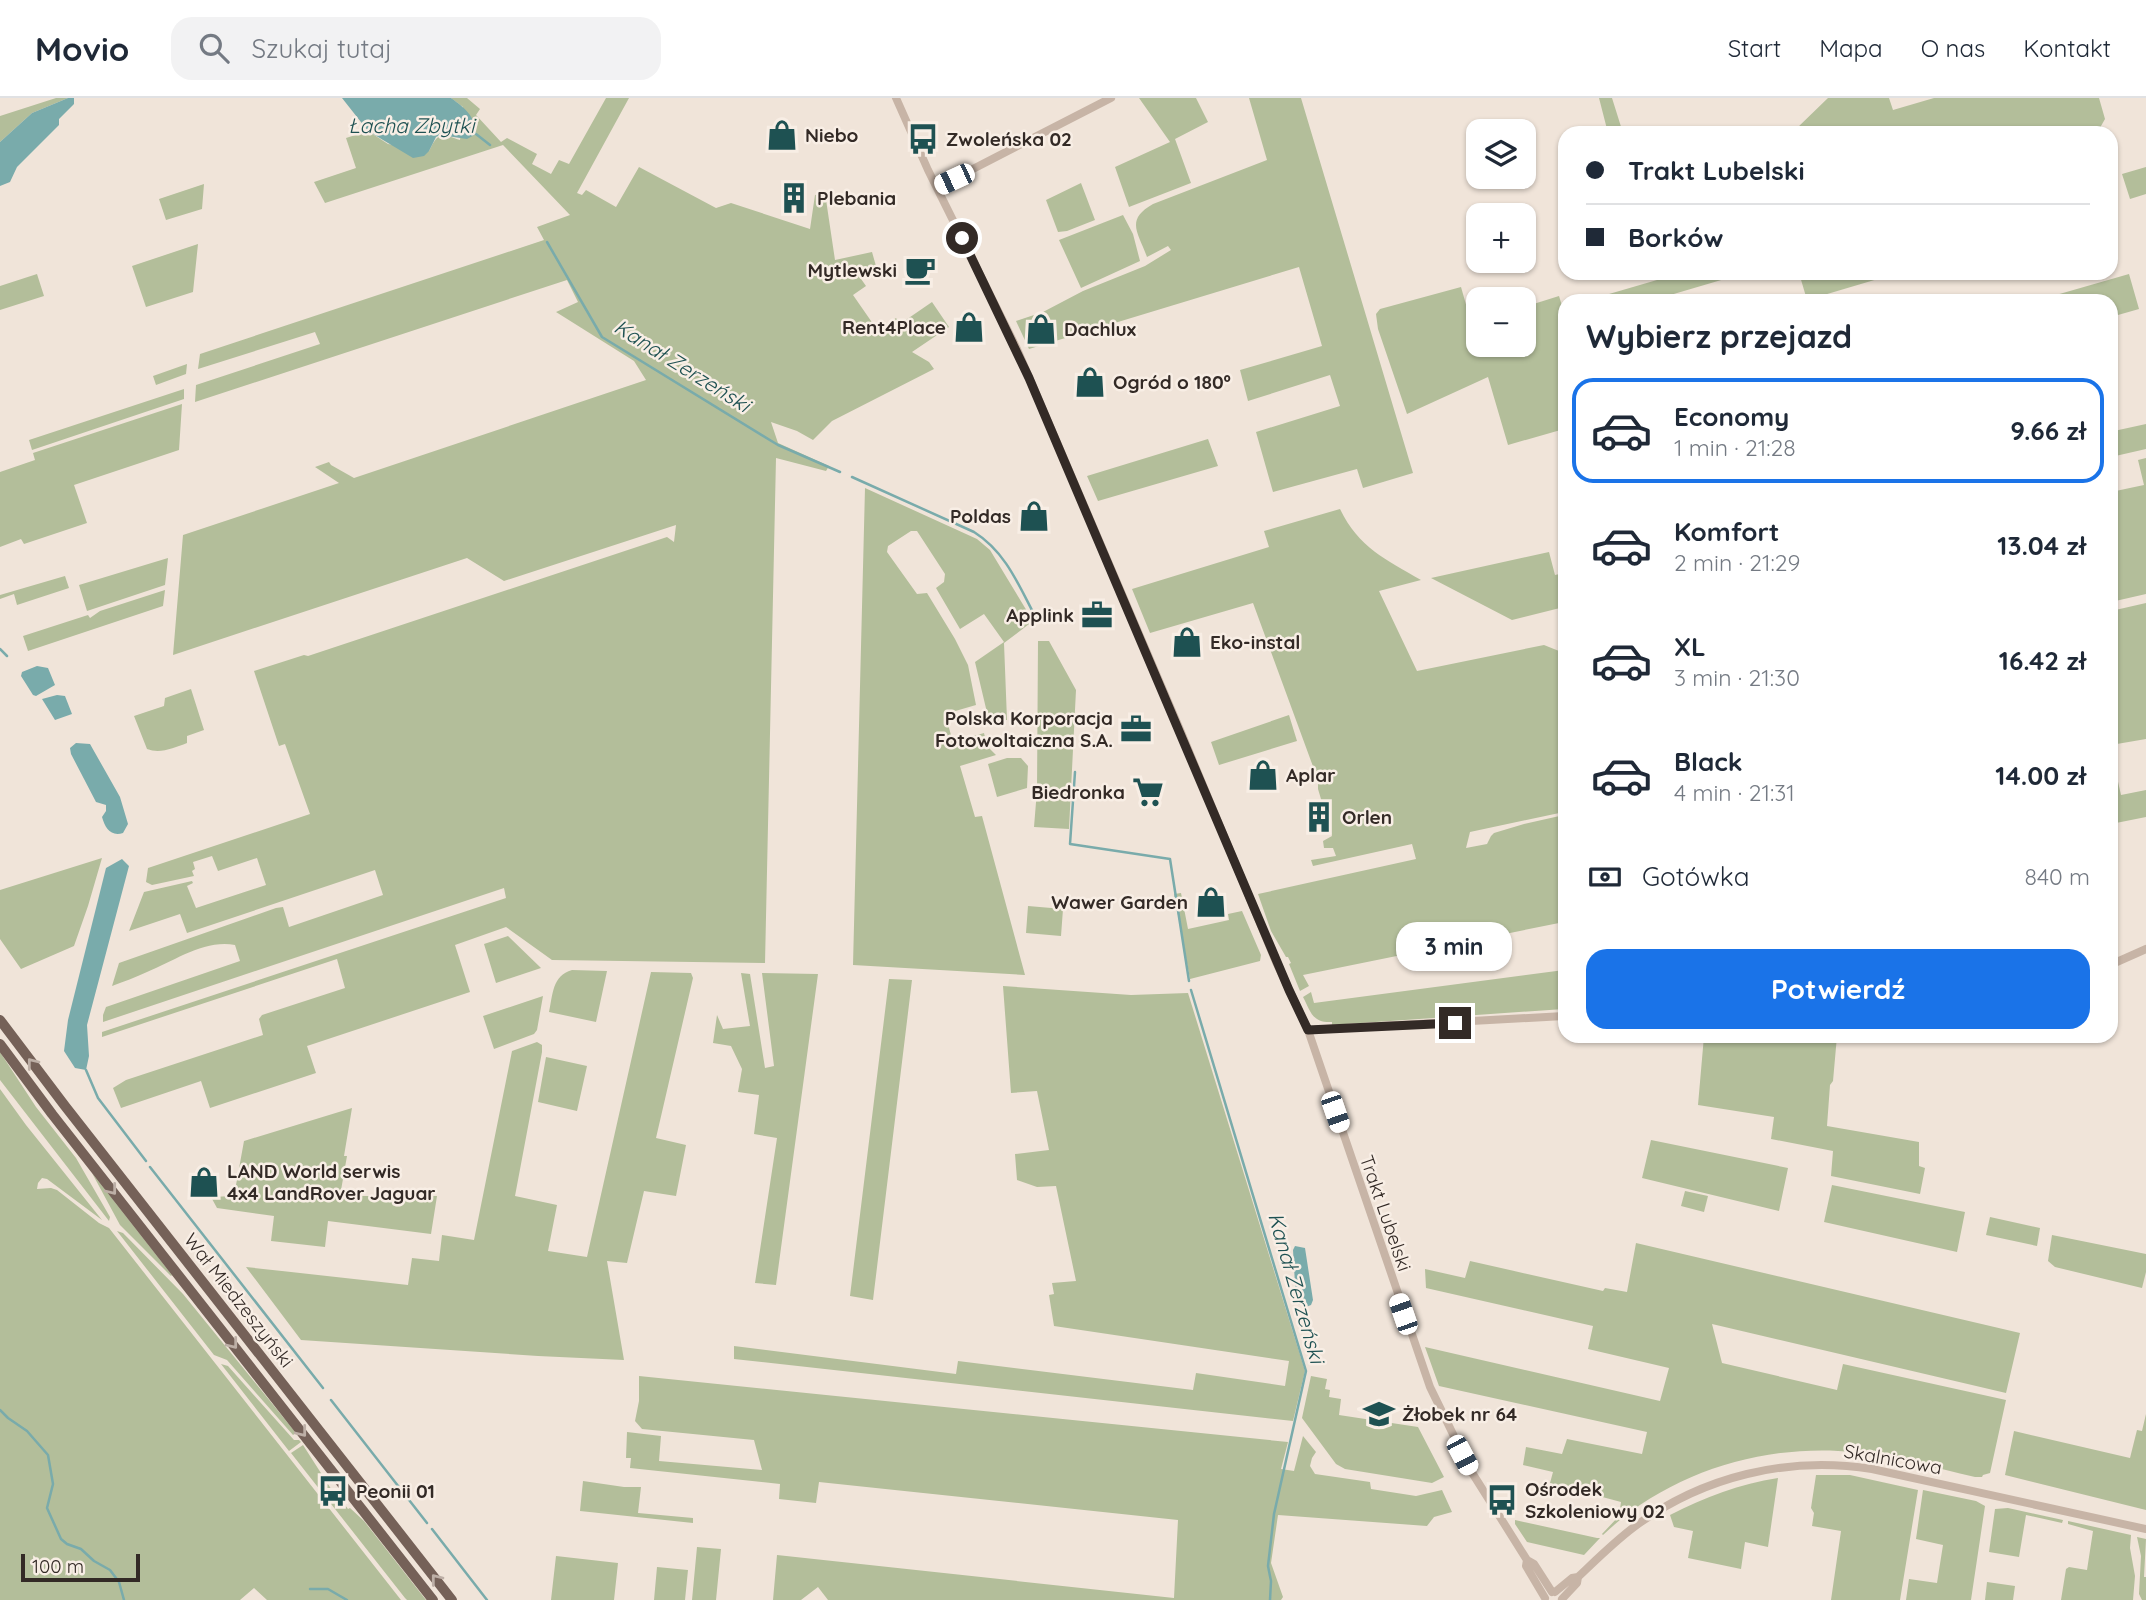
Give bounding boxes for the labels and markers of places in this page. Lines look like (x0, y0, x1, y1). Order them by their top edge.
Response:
shop icon: Niebo (765, 118, 799, 152)
bus stop icon: Zwoleńska 02 (906, 122, 940, 156)
place label: Niebo (805, 123, 859, 147)
place label: Zwoleńska 02 (946, 127, 1072, 151)
building icon: Plebania (777, 181, 811, 215)
place label: Plebania (817, 186, 896, 210)
cafe icon: Mytlewski (903, 253, 937, 287)
place label: Mytlewski (807, 258, 897, 282)
shop icon: Rent4Place (952, 310, 986, 344)
shop icon: Dachlux (1024, 312, 1058, 346)
place label: Rent4Place (842, 315, 946, 339)
place label: Dachlux (1064, 317, 1136, 341)
shop icon: Ogród o 180⁰ (1073, 365, 1107, 399)
place label: Ogród o 180⁰ (1113, 370, 1231, 394)
shop icon: Poldas (1017, 499, 1051, 533)
place label: Poldas (950, 504, 1011, 528)
office icon: Applink (1080, 598, 1114, 632)
place label: Applink (1006, 603, 1074, 627)
shop icon: Eko-instal (1170, 625, 1204, 659)
place label: Eko-instal (1210, 630, 1300, 654)
place label: Polska Korporacja Fotowoltaiczna S.A. (935, 706, 1113, 752)
office icon: Polska Korporacja Fotowoltaiczna S.A. (1119, 712, 1153, 746)
shop icon: Aplar (1246, 758, 1280, 792)
place label: Aplar (1286, 763, 1335, 787)
supermarket icon: Biedronka (1131, 775, 1165, 809)
place label: Biedronka (1031, 780, 1125, 804)
building icon: Orlen (1302, 800, 1336, 834)
place label: Orlen (1342, 805, 1392, 829)
shop icon: Wawer Garden (1194, 885, 1228, 919)
place label: Wawer Garden (1051, 890, 1188, 914)
place label: LAND World serwis 4x4 LandRover Jaguar (227, 1159, 436, 1205)
shop icon: LAND World serwis 4x4 LandRover Jaguar (187, 1165, 221, 1199)
school or university icon: Żłobek nr 64 (1362, 1397, 1396, 1431)
place label: Żłobek nr 64 (1402, 1402, 1517, 1426)
bus stop icon: Peonii 01 (316, 1474, 350, 1508)
place label: Ośrodek Szkoleniowy 02 (1525, 1477, 1665, 1523)
place label: Peonii 01 (356, 1479, 435, 1503)
bus stop icon: Ośrodek Szkoleniowy 02 (1485, 1483, 1519, 1517)

